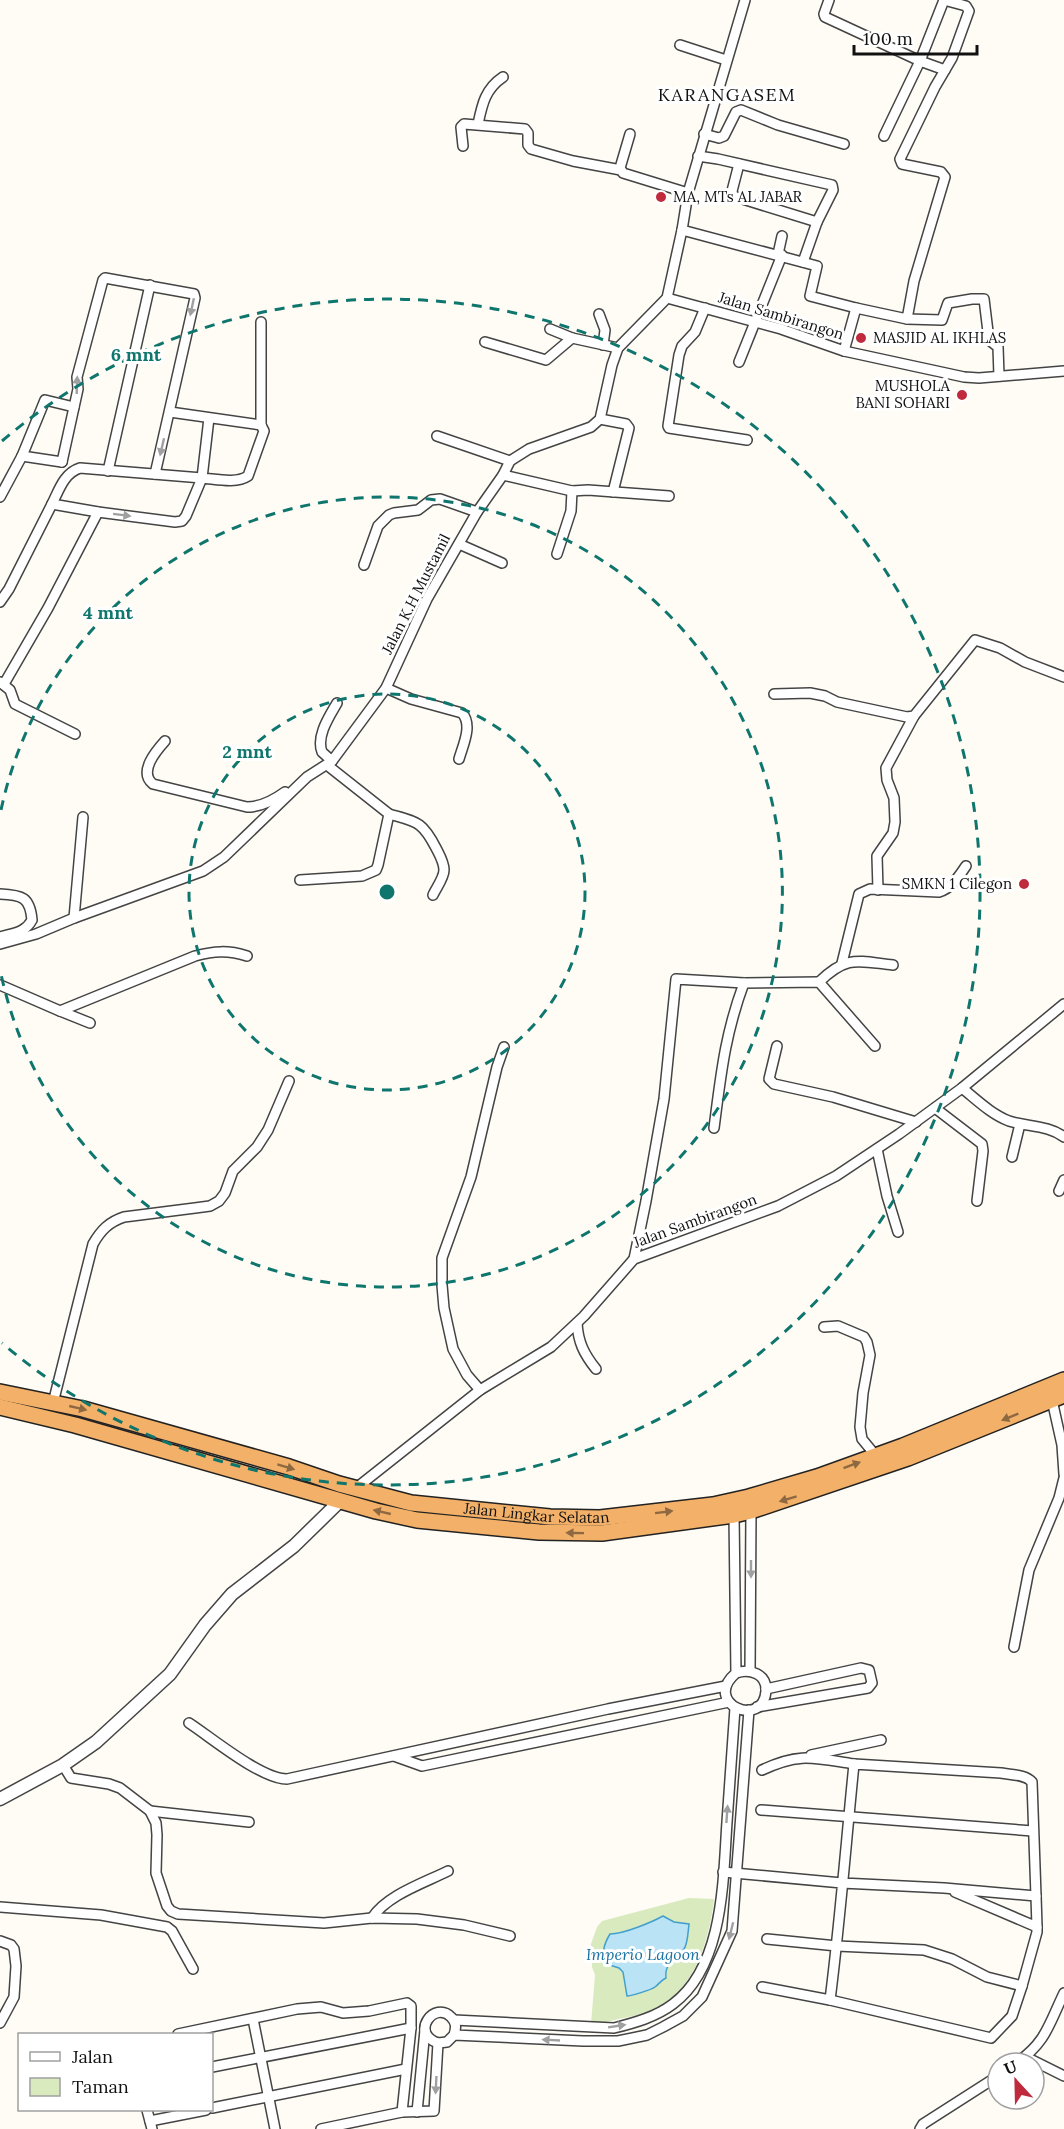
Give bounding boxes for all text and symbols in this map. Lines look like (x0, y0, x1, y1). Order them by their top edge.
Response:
scale bar (854, 18, 977, 56)
text: 100 m (863, 27, 913, 50)
district label: KARANGASEM (658, 83, 796, 106)
place label: MA, MTs AL JABAR (673, 187, 803, 206)
marker: MA, MTs AL JABAR (654, 190, 668, 204)
street label: Jalan Sambirangon (715, 287, 846, 344)
one-way arrow (187, 298, 196, 317)
place label: MASJID AL IKHLAS (873, 328, 1006, 347)
marker: MASJID AL IKHLAS (854, 331, 868, 345)
text: 6 mnt (111, 343, 162, 366)
one-way arrow (72, 375, 82, 394)
place label: MUSHOLA BANI SOHARI (856, 376, 951, 412)
marker: MUSHOLA BANI SOHARI (955, 388, 969, 402)
one-way arrow (156, 438, 166, 456)
one-way arrow (112, 511, 131, 520)
street label: Jalan K.H Mustamil (377, 530, 454, 658)
text: 4 mnt (83, 601, 134, 624)
text: 2 mnt (222, 740, 272, 763)
place label: SMKN 1 Cilegon (902, 874, 1012, 893)
marker: SMKN 1 Cilegon (1017, 877, 1031, 891)
centre of rings (377, 882, 397, 902)
street label: Jalan Sambirangon (630, 1189, 759, 1252)
one-way arrow (69, 1404, 87, 1414)
one-way arrow (1001, 1413, 1019, 1422)
one-way arrow (843, 1459, 861, 1469)
one-way arrow (277, 1463, 295, 1472)
one-way arrow (779, 1495, 797, 1504)
street label: Jalan Lingkar Selatan (462, 1498, 610, 1527)
one-way arrow (372, 1507, 391, 1516)
one-way arrow (654, 1507, 673, 1516)
one-way arrow (566, 1528, 585, 1538)
one-way arrow (746, 1560, 756, 1579)
one-way arrow (723, 1804, 732, 1823)
one-way arrow (725, 1922, 735, 1940)
water label: Imperio Lagoon (586, 1944, 700, 1964)
one-way arrow (608, 2022, 627, 2031)
legend (18, 2033, 213, 2111)
one-way arrow (541, 2035, 560, 2044)
text: Jalan (71, 2045, 113, 2068)
north arrow (986, 2051, 1046, 2111)
text: U (1001, 2056, 1020, 2079)
text: Taman (72, 2075, 129, 2098)
one-way arrow (431, 2076, 440, 2095)

